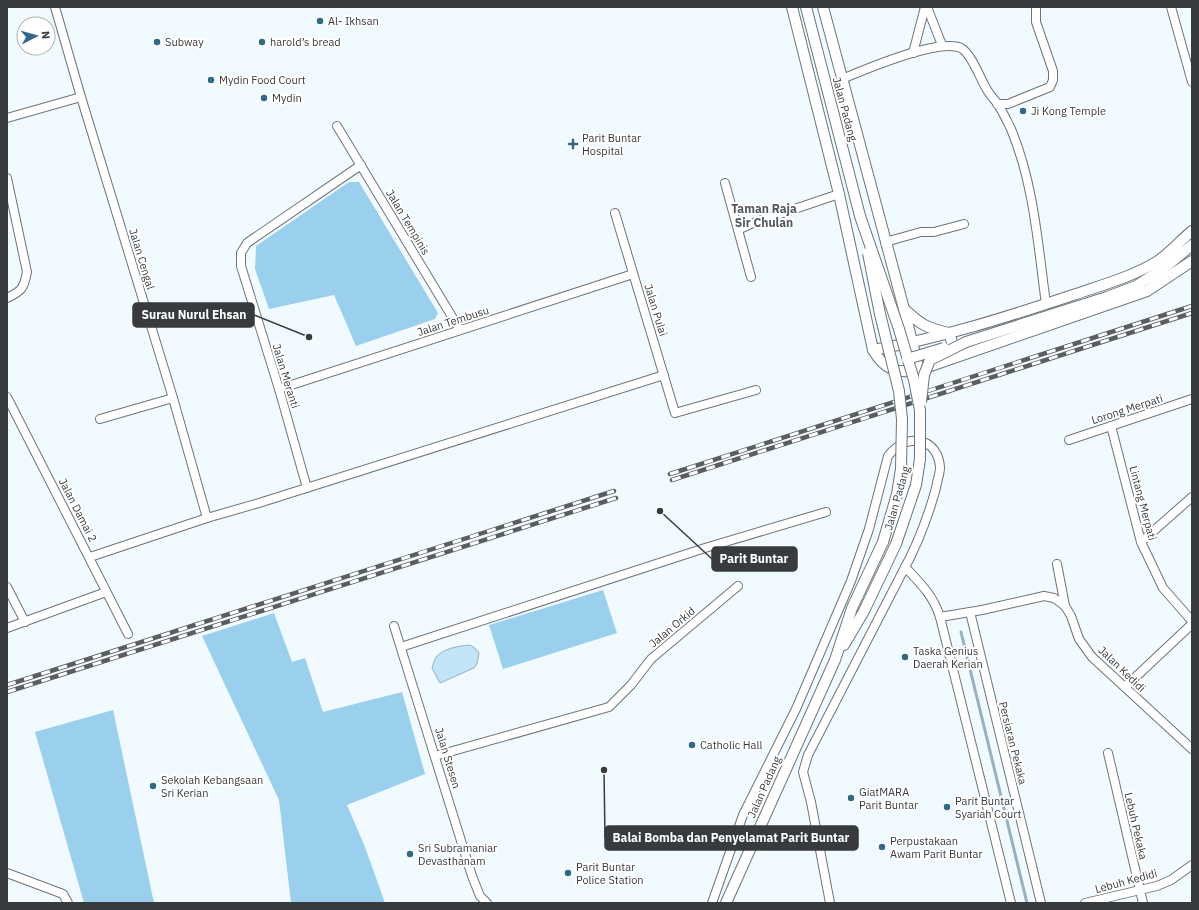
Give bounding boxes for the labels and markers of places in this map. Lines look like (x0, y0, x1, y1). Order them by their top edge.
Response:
place label: Al- Ikhsan (328, 14, 379, 28)
marker: Al- Ikhsan (315, 16, 325, 26)
place label: Subway (165, 35, 204, 49)
place label: harold’s bread (270, 35, 341, 49)
marker: Subway (152, 37, 162, 47)
marker: harold’s bread (257, 37, 267, 47)
place label: Mydin Food Court (219, 73, 306, 87)
marker: Mydin Food Court (206, 75, 216, 85)
place label: Mydin (272, 91, 302, 105)
marker: Mydin (259, 93, 269, 103)
place label: Ji Kong Temple (1031, 104, 1106, 118)
marker: Ji Kong Temple (1018, 106, 1028, 116)
place label: Parit Buntar Hospital (582, 131, 641, 158)
marker: Parit Buntar Hospital (567, 138, 579, 150)
callout: Surau Nurul Ehsan (133, 303, 254, 327)
callout: Parit Buntar (712, 547, 797, 571)
place label: Taska Genius Daerah Kerian (913, 644, 983, 671)
marker: Taska Genius Daerah Kerian (900, 652, 910, 662)
place label: Catholic Hall (700, 738, 762, 752)
marker: Catholic Hall (687, 740, 697, 750)
place label: Sekolah Kebangsaan Sri Kerian (161, 773, 263, 800)
marker: Sekolah Kebangsaan Sri Kerian (148, 781, 158, 791)
place label: GiatMARA Parit Buntar (859, 785, 918, 812)
marker: GiatMARA Parit Buntar (846, 793, 856, 803)
place label: Parit Buntar Syariah Court (955, 794, 1021, 821)
marker: Parit Buntar Syariah Court (942, 802, 952, 812)
callout: Balai Bomba dan Penyelamat Parit Buntar (605, 826, 858, 850)
place label: Perpustakaan Awam Parit Buntar (890, 834, 983, 861)
place label: Sri Subramaniar Devasthanam (418, 841, 497, 868)
marker: Perpustakaan Awam Parit Buntar (877, 842, 887, 852)
marker: Sri Subramaniar Devasthanam (405, 849, 415, 859)
place label: Parit Buntar Police Station (576, 860, 644, 887)
marker: Parit Buntar Police Station (563, 868, 573, 878)

